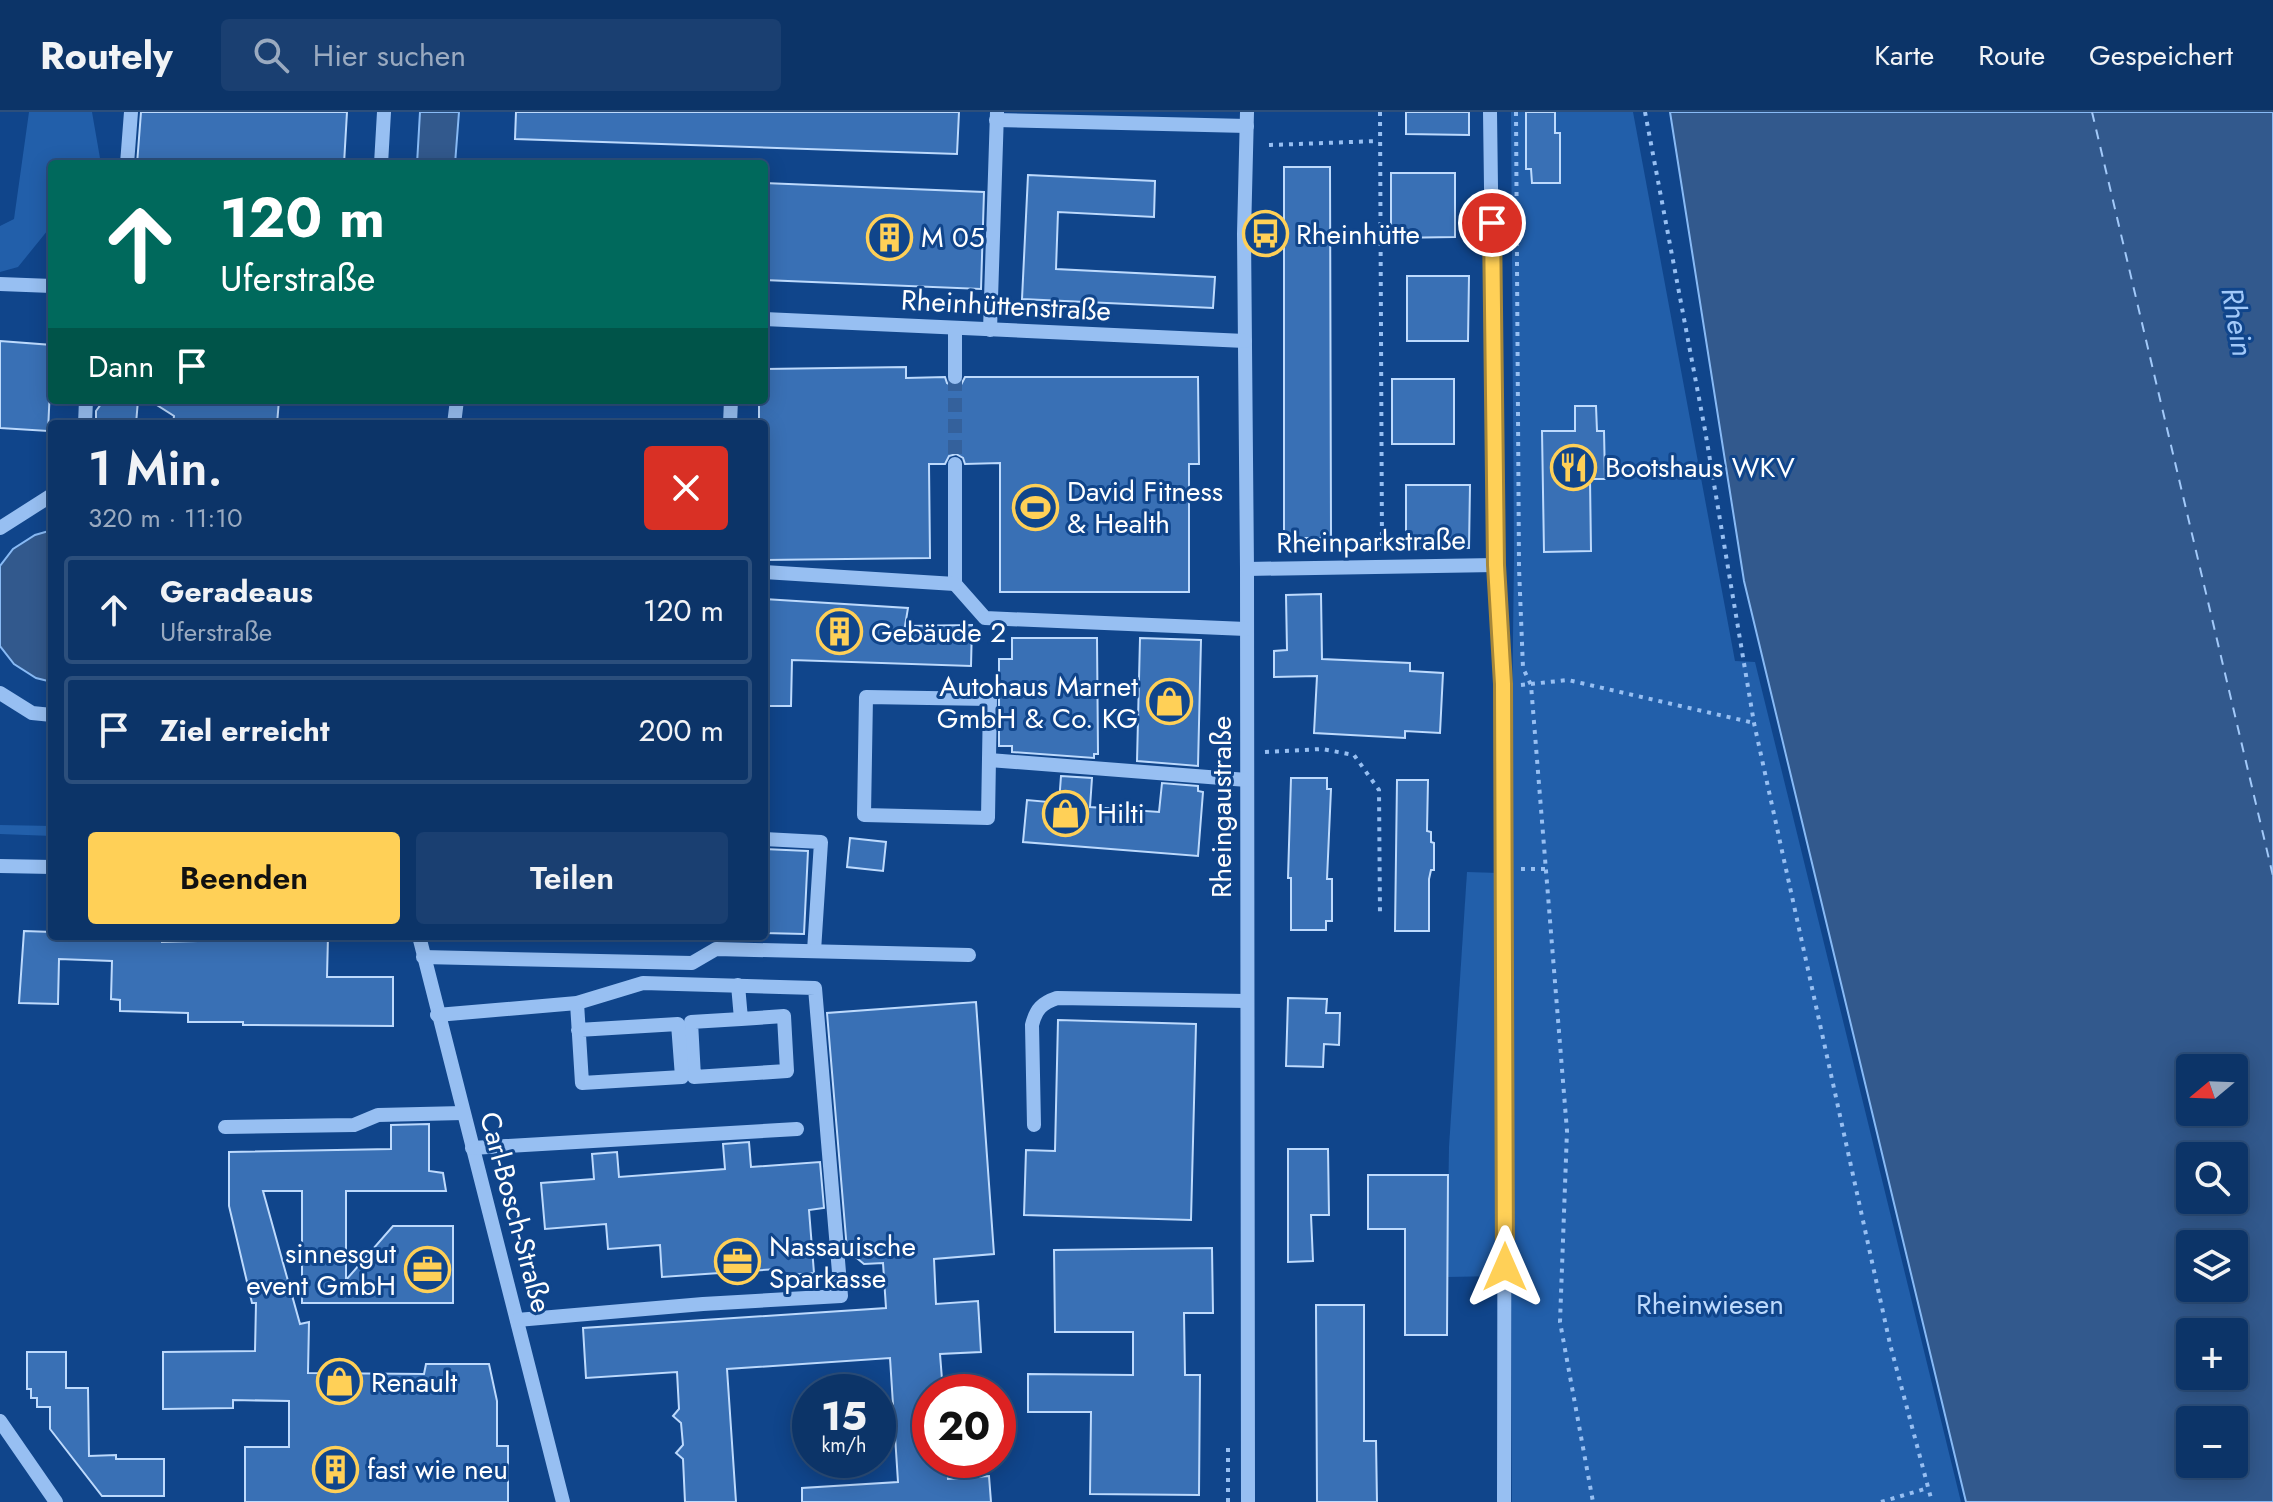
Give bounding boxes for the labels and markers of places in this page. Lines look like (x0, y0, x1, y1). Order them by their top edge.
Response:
pin (1458, 189, 1526, 257)
bus stop icon: Rheinhütte (1241, 210, 1289, 258)
building icon: M 05 (866, 213, 914, 261)
place label: Rheinhütte (1296, 214, 1420, 255)
place label: M 05 (921, 217, 985, 258)
restaurant icon: Bootshaus WKV (1550, 443, 1598, 491)
place label: Bootshaus WKV (1605, 447, 1795, 488)
place label: David Fitness & Health (1067, 471, 1223, 544)
sports icon: David Fitness & Health (1012, 483, 1060, 531)
building icon: Gebäude 2 (816, 608, 864, 656)
place label: Gebäude 2 (871, 612, 1006, 653)
place label: Autohaus Marnet GmbH & Co. KG (937, 666, 1138, 739)
shop icon: Autohaus Marnet GmbH & Co. KG (1145, 678, 1193, 726)
shop icon: Hilti (1042, 789, 1090, 837)
place label: Hilti (1097, 793, 1145, 834)
place label: Nassauische Sparkasse (769, 1226, 916, 1299)
place label: sinnesgut event GmbH (246, 1233, 396, 1306)
office icon: Nassauische Sparkasse (714, 1238, 762, 1286)
office icon: sinnesgut event GmbH (403, 1245, 451, 1293)
shop icon: Renault (316, 1358, 364, 1406)
place label: Renault (371, 1362, 457, 1403)
building icon: fast wie neu (312, 1445, 360, 1493)
place label: fast wie neu (367, 1449, 508, 1490)

